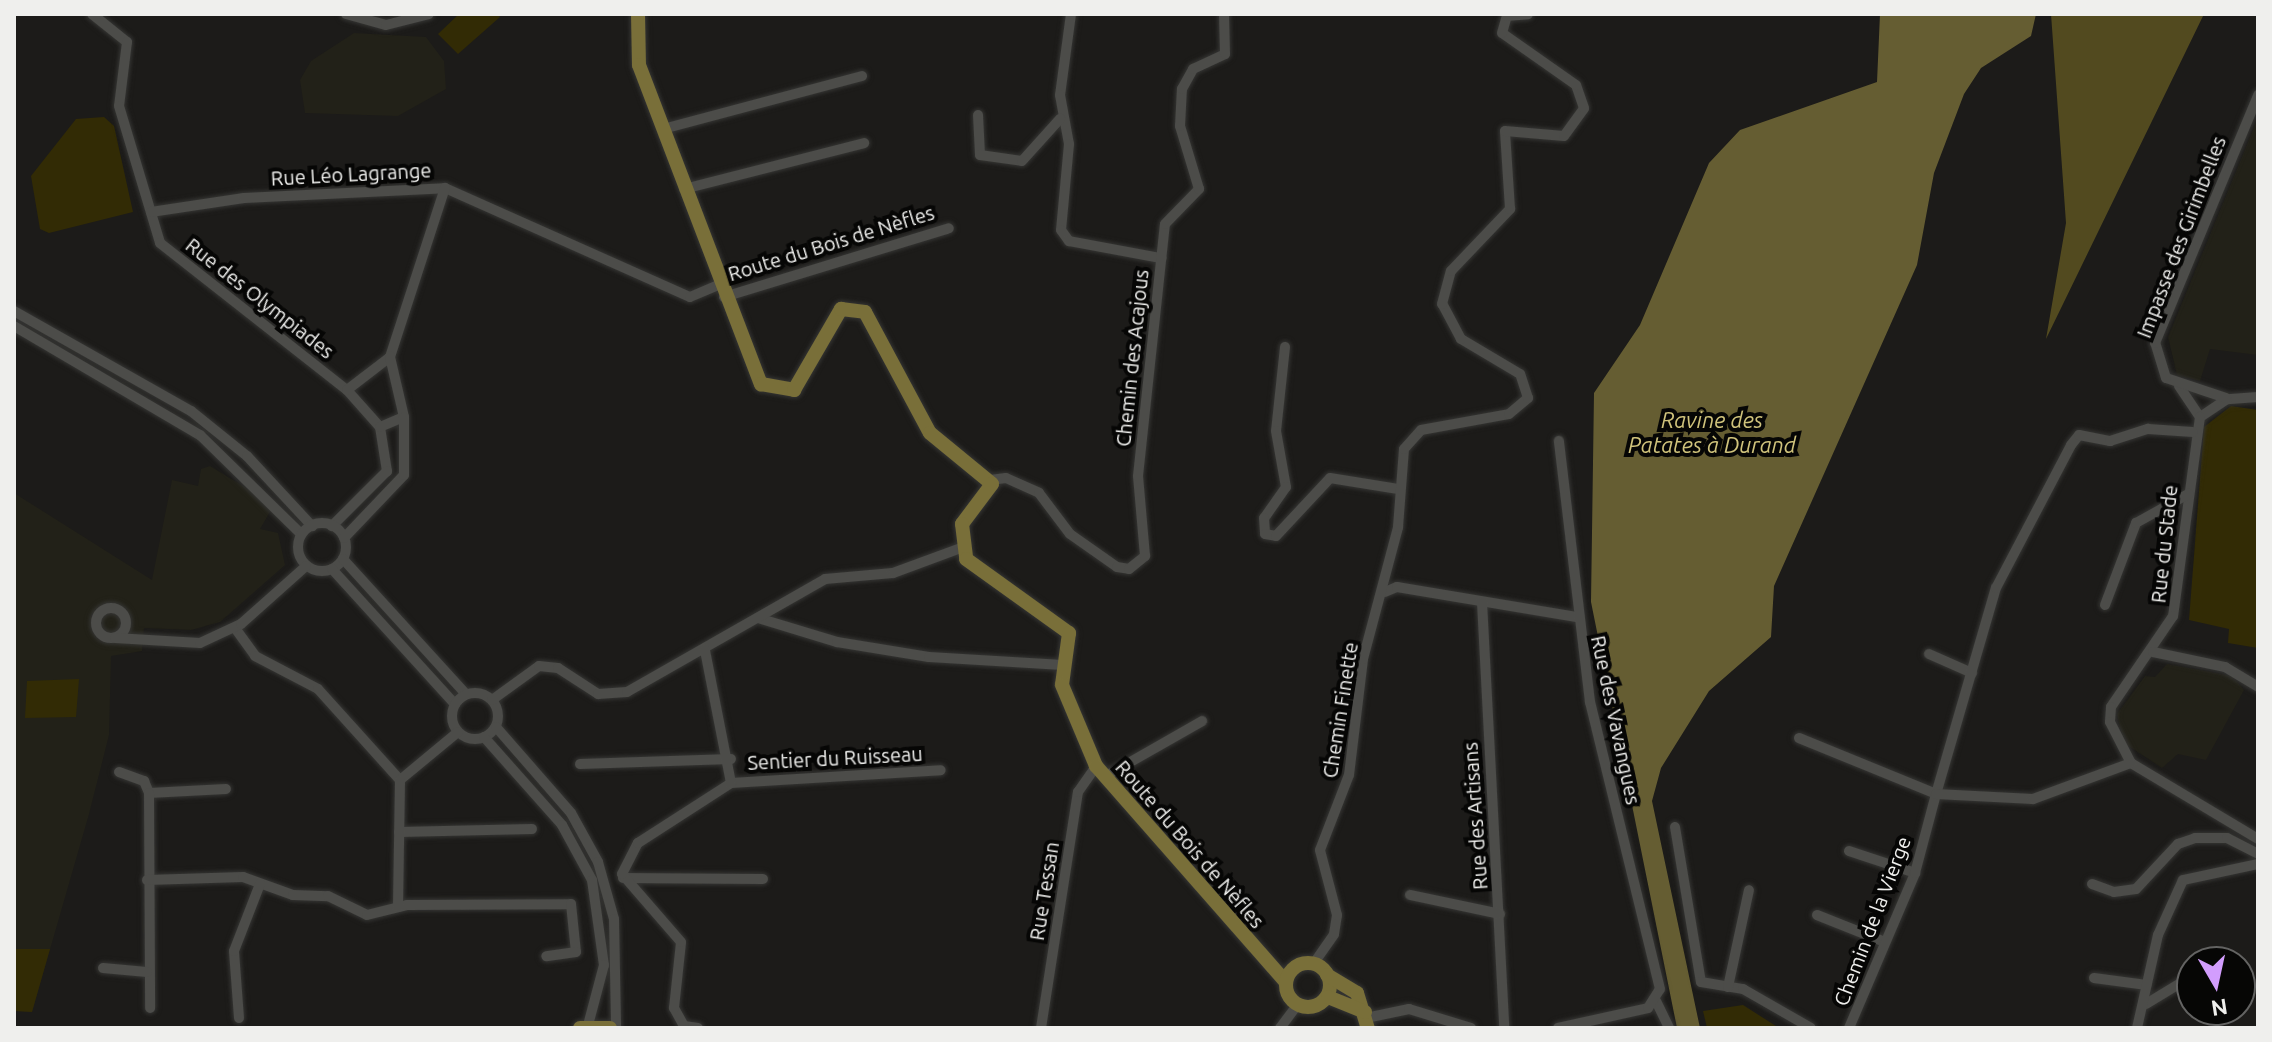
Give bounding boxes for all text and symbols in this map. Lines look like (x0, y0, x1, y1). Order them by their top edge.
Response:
street label: Impasse des Girimbelles (2131, 133, 2231, 341)
street label: Rue Léo Lagrange (270, 158, 432, 190)
street label: Route du Bois de Nèfles (725, 200, 937, 286)
street label: Rue des Olympiades (181, 233, 339, 363)
street label: Chemin des Acajous (1111, 268, 1153, 448)
water label: Ravine des Patates à Durand (1628, 406, 1796, 458)
street label: Rue du Stade (2146, 484, 2182, 604)
street label: Rue des Vavangues (1586, 633, 1646, 807)
street label: Chemin Finette (1317, 640, 1363, 780)
street label: Sentier du Ruisseau (747, 741, 923, 775)
street label: Rue des Artisans (1458, 741, 1492, 891)
street label: Route du Bois de Nèfles (1111, 755, 1269, 933)
street label: Chemin de la Vierge (1829, 833, 1915, 1009)
street label: Rue Tessan (1024, 840, 1064, 942)
north arrow (2176, 946, 2256, 1026)
text: N (2209, 995, 2230, 1022)

